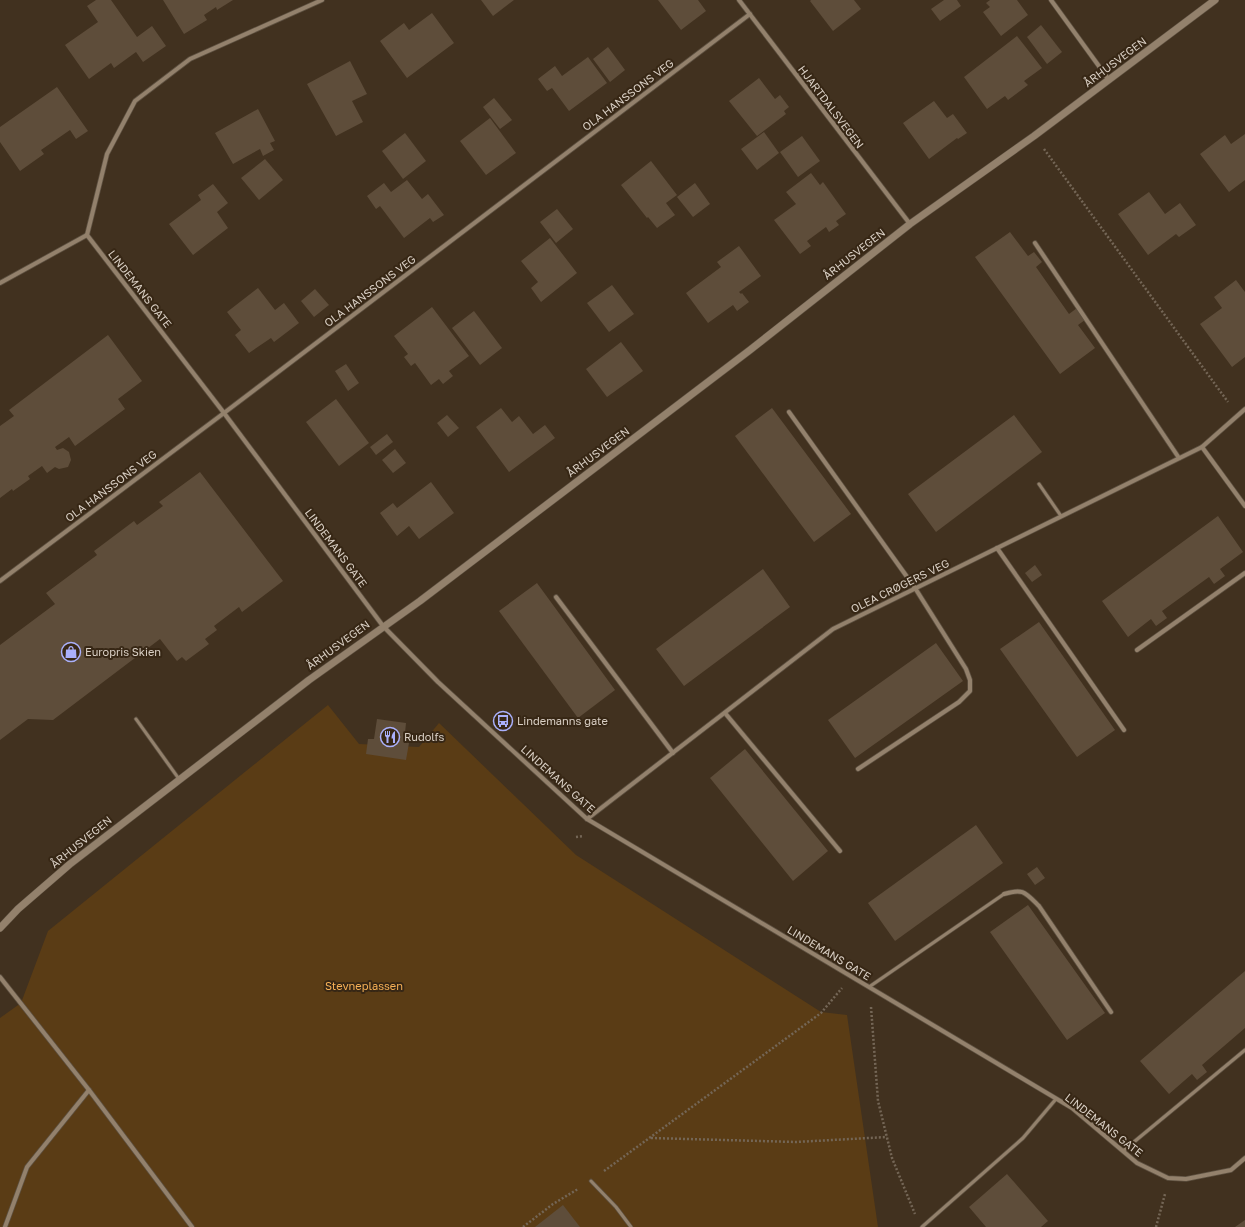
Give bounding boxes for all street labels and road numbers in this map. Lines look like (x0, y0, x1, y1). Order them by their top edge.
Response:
street label: ÅRHUSVEGEN (1081, 34, 1149, 89)
street label: OLA HANSSONS VEG (579, 56, 676, 133)
street label: HJARTDALSVEGEN (796, 63, 867, 151)
street label: ÅRHUSVEGEN (820, 225, 887, 282)
street label: LINDEMANS GATE (106, 247, 175, 330)
street label: OLA HANSSONS VEG (321, 252, 418, 329)
street label: ÅRHUSVEGEN (564, 424, 632, 479)
street label: OLA HANSSONS VEG (62, 447, 159, 524)
street label: LINDEMANS GATE (303, 506, 370, 590)
street label: OLEA CRØGERS VEG (848, 556, 951, 615)
street label: ÅRHUSVEGEN (304, 617, 372, 672)
street label: LINDEMANS GATE (519, 742, 598, 815)
street label: ÅRHUSVEGEN (47, 813, 114, 870)
street label: LINDEMANS GATE (785, 923, 874, 983)
street label: LINDEMANS GATE (1063, 1090, 1146, 1159)

